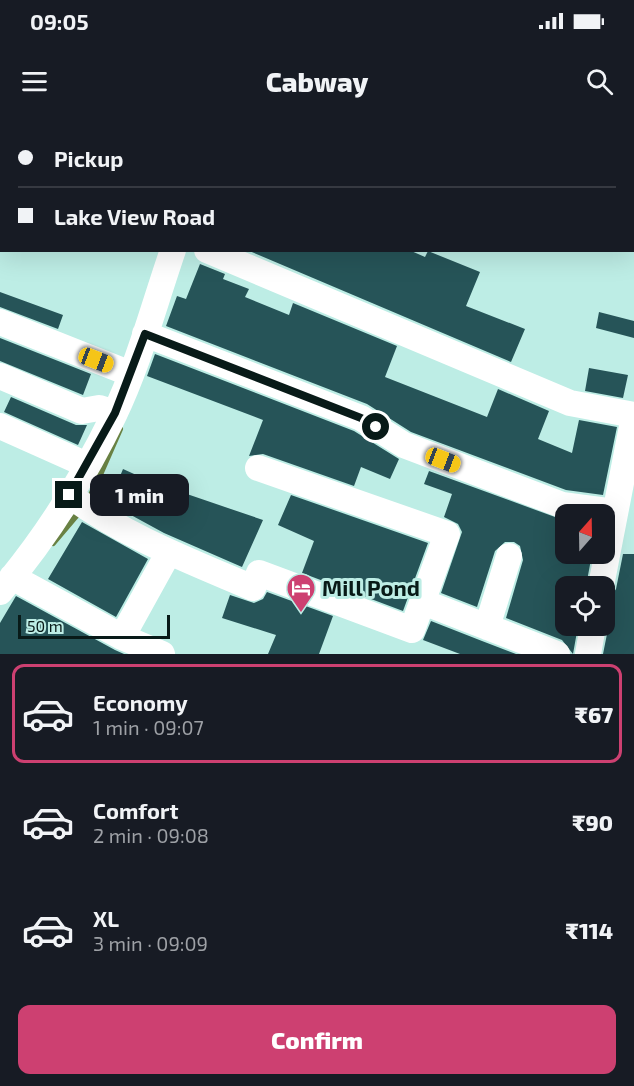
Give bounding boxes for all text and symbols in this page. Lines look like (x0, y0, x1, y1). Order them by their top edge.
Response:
text: 09:05 (30, 8, 89, 34)
icon: menu (18, 65, 51, 98)
text: Cabway (266, 65, 368, 97)
icon: search (583, 65, 616, 98)
text: Pickup (54, 145, 123, 171)
text: Lake View Road (54, 203, 215, 229)
car (76, 345, 116, 375)
route start (362, 413, 389, 440)
car (423, 445, 463, 475)
callout: 1 min (90, 474, 189, 516)
route end (55, 481, 82, 508)
text: 1 min (115, 483, 164, 507)
north arrow (555, 504, 615, 564)
map controls (555, 504, 615, 636)
hotel icon: Mill Pond (285, 572, 317, 614)
place label: Mill Pond (322, 574, 420, 600)
button: locate (555, 576, 615, 636)
scale bar (18, 612, 170, 640)
text: 50 m (27, 616, 63, 635)
icon: car (21, 687, 75, 741)
text: Economy (93, 689, 188, 715)
text: ₹67 (575, 701, 613, 727)
text: 1 min · 09:07 (93, 715, 204, 739)
icon: car (21, 795, 75, 849)
text: Comfort (93, 797, 178, 823)
text: ₹90 (572, 809, 613, 835)
text: 2 min · 09:08 (93, 823, 209, 847)
icon: car (21, 903, 75, 957)
text: XL (93, 905, 119, 931)
text: ₹114 (566, 917, 613, 943)
text: 3 min · 09:09 (93, 931, 208, 955)
button: Confirm (18, 1005, 616, 1074)

